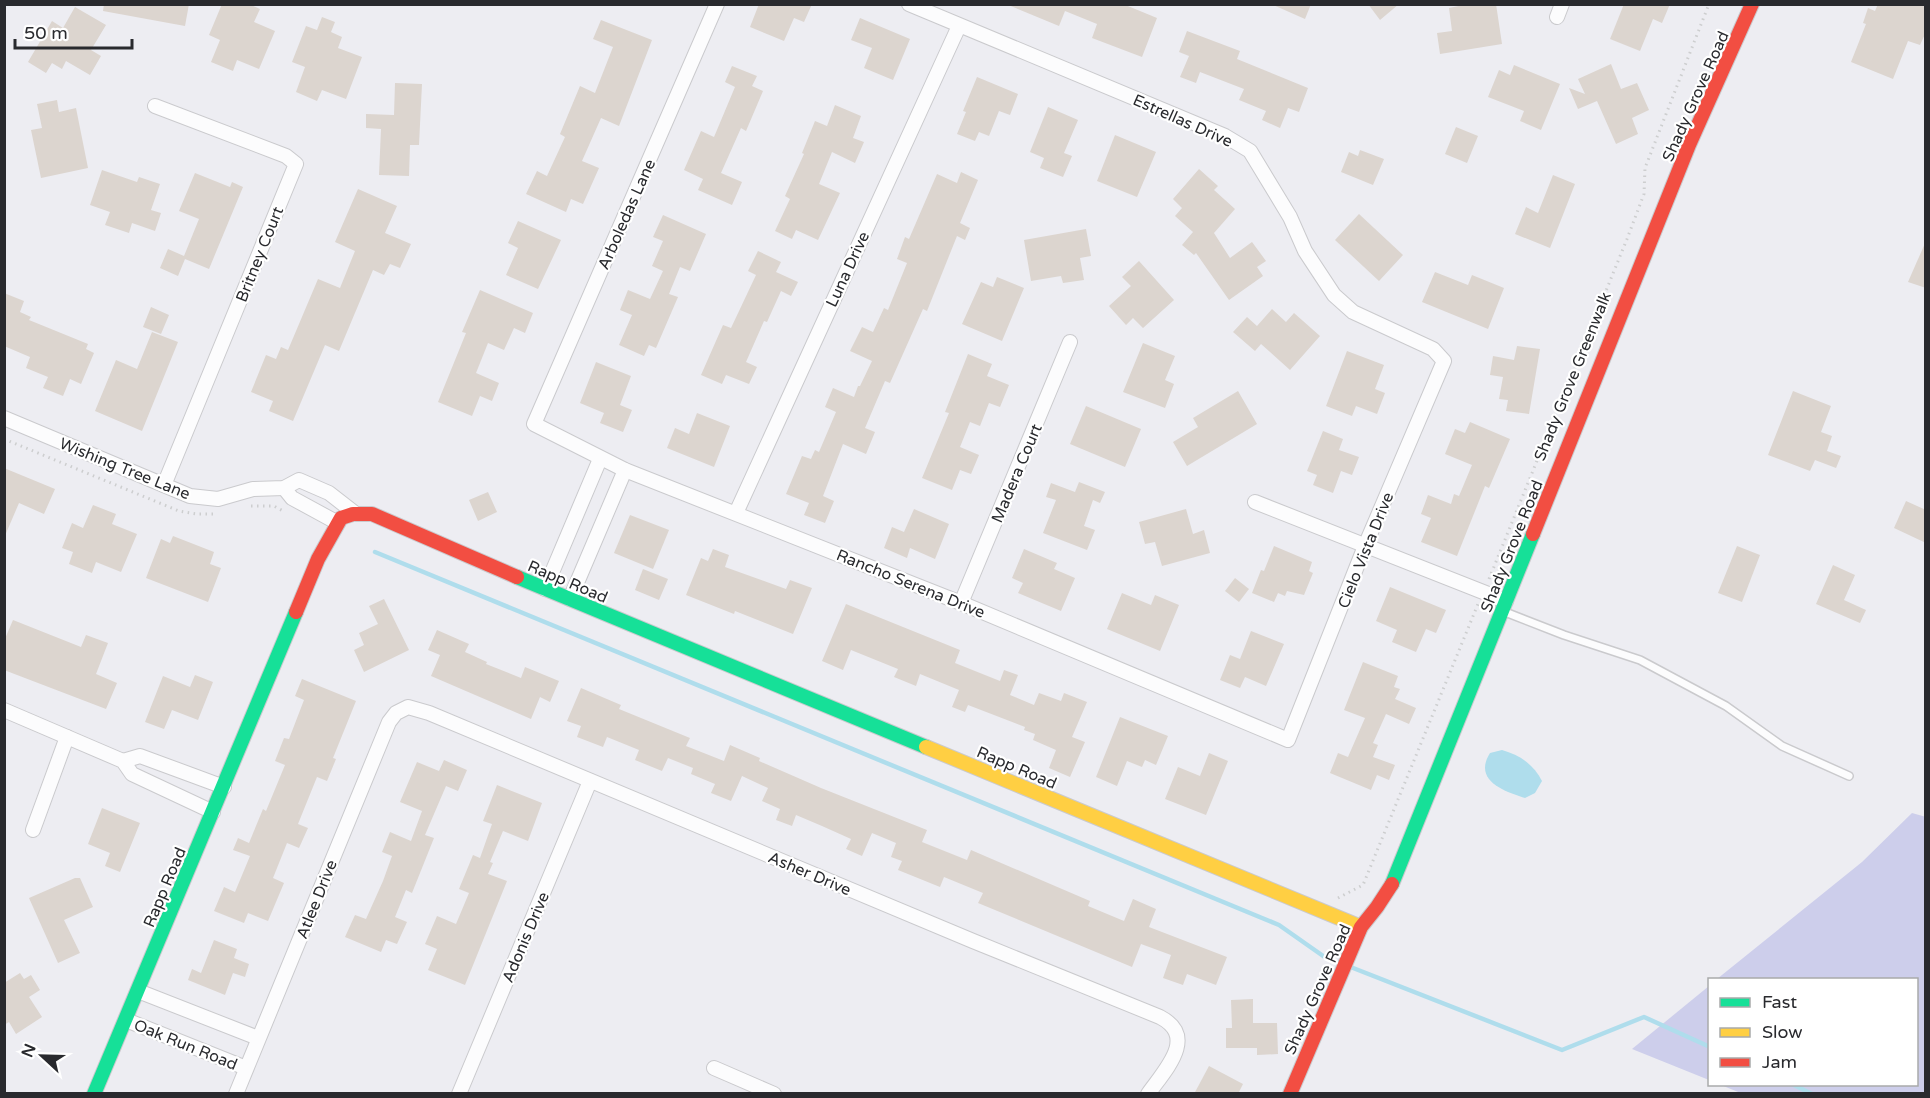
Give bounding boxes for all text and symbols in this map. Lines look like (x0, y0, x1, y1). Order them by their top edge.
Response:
scale bar (15, 12, 132, 50)
text: 50 m (24, 22, 68, 44)
street label: Shady Grove Road (1658, 28, 1734, 165)
street label: Estrellas Drive (1130, 90, 1236, 152)
street label: Arboledas Lane (594, 156, 660, 273)
street label: Britney Court (232, 204, 288, 305)
street label: Luna Drive (822, 228, 874, 310)
street label: Shady Grove Greenwalk (1530, 289, 1616, 464)
street label: Madera Court (987, 421, 1047, 526)
street label: Wishing Tree Lane (56, 434, 193, 504)
street label: Shady Grove Road (1476, 477, 1548, 615)
street label: Cielo Vista Drive (1334, 489, 1398, 611)
street label: Rancho Serena Drive (833, 545, 988, 623)
street label: Rapp Road (525, 556, 611, 608)
street label: Rapp Road (974, 742, 1060, 794)
street label: Rapp Road (139, 844, 191, 930)
street label: Asher Drive (765, 847, 854, 900)
street label: Atlee Drive (292, 857, 342, 942)
street label: Adonis Drive (498, 889, 554, 986)
street label: Shady Grove Road (1280, 921, 1356, 1058)
legend (1708, 978, 1918, 1086)
text: Fast (1762, 991, 1797, 1013)
street label: Oak Run Road (131, 1015, 240, 1075)
text: Slow (1762, 1021, 1803, 1043)
north arrow (12, 1026, 72, 1086)
text: N (17, 1041, 41, 1060)
text: Jam (1762, 1051, 1797, 1073)

